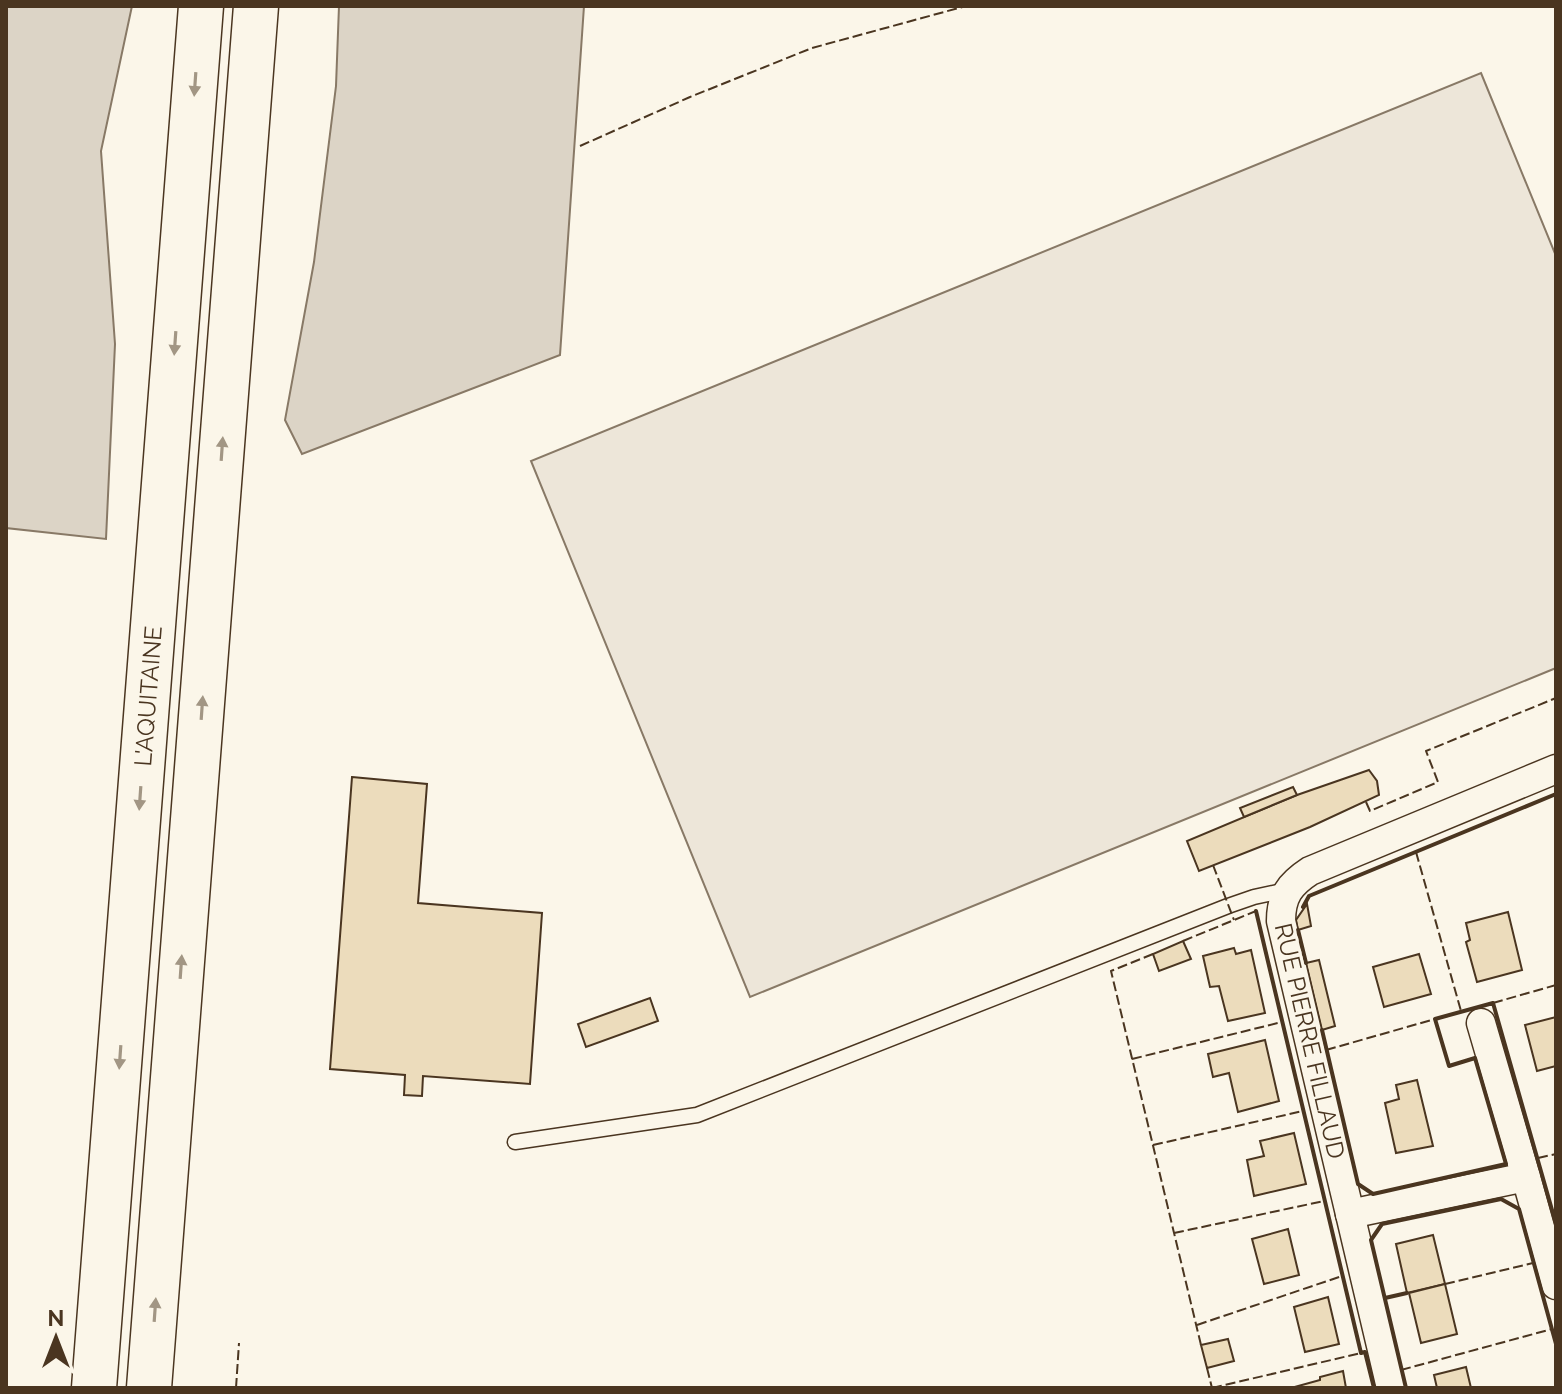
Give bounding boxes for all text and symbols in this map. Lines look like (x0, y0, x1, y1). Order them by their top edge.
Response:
one-way arrow (189, 72, 202, 97)
one-way arrow (168, 331, 181, 356)
one-way arrow (216, 436, 229, 461)
street label: L'AQUITAINE (128, 625, 167, 767)
one-way arrow (195, 695, 208, 720)
one-way arrow (133, 786, 146, 811)
street label: RUE PIERRE FILLAUD (1269, 920, 1351, 1162)
one-way arrow (175, 954, 188, 979)
one-way arrow (113, 1045, 126, 1070)
one-way arrow (149, 1297, 162, 1322)
north arrow (16, 1298, 96, 1378)
text: N (48, 1305, 64, 1331)

